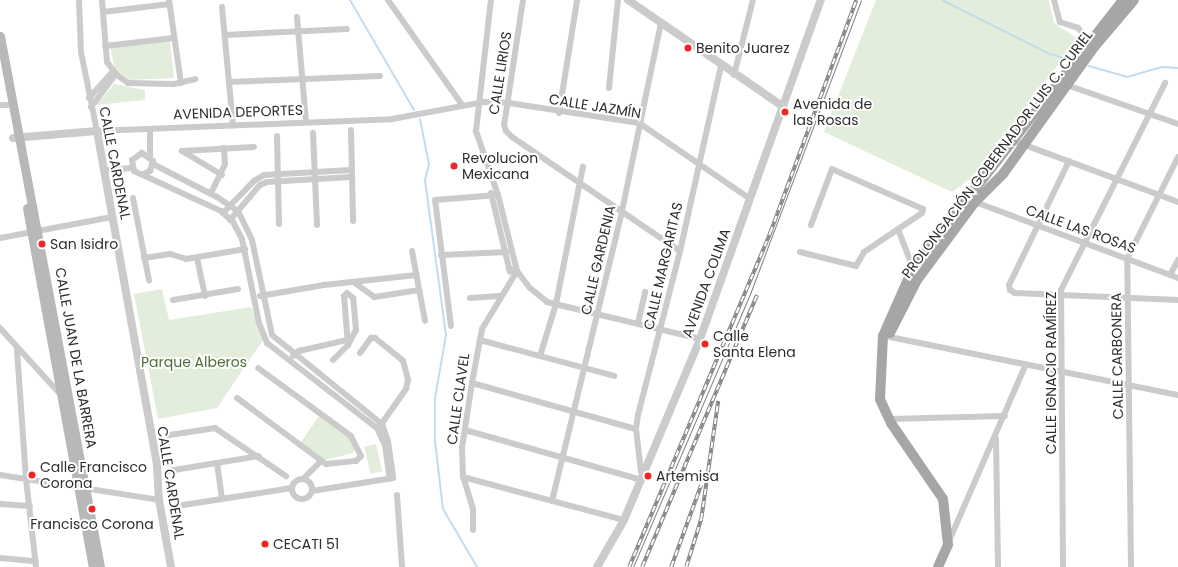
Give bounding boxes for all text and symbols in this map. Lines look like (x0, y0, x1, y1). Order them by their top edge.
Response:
street label: PROLONGACIÓN GOBERNADOR LUIS C. CURIEL (898, 27, 1096, 281)
street label: CALLE LIRIOS (485, 30, 515, 116)
place label: Benito Juarez (696, 40, 790, 56)
marker: Benito Juarez (683, 43, 693, 53)
street label: CALLE JAZMÍN (548, 90, 642, 122)
place label: Avenida de las Rosas (793, 96, 872, 128)
street label: AVENIDA DEPORTES (173, 101, 303, 123)
street label: CALLE CARDENAL (96, 105, 134, 221)
marker: Avenida de las Rosas (780, 107, 790, 117)
place label: Revolucion Mexicana (462, 150, 538, 182)
marker: Revolucion Mexicana (449, 161, 459, 171)
street label: CALLE MARGARITAS (640, 200, 686, 332)
street label: CALLE LAS ROSAS (1024, 201, 1138, 257)
street label: CALLE GARDENIA (577, 204, 619, 316)
street label: AVENIDA COLIMA (678, 226, 734, 340)
place label: San Isidro (50, 236, 118, 252)
marker: San Isidro (37, 239, 47, 249)
street label: CALLE JUAN DE LA BARRERA (52, 266, 100, 450)
street label: CALLE IGNACIO RAMÍREZ (1043, 292, 1059, 454)
street label: CALLE CARBONERA (1107, 293, 1127, 419)
place label: Calle Santa Elena (713, 328, 796, 360)
marker: Calle Santa Elena (700, 339, 710, 349)
street label: CALLE CLAVEL (443, 352, 473, 446)
park label: Parque Alberos (141, 354, 247, 370)
street label: CALLE CARDENAL (154, 425, 188, 541)
place label: Calle Francisco Corona (40, 459, 147, 492)
place label: Artemisa (656, 468, 719, 484)
marker: Calle Francisco Corona (27, 470, 37, 480)
marker: Artemisa (643, 471, 653, 481)
marker: Francisco Corona (87, 504, 97, 514)
place label: Francisco Corona (30, 516, 154, 532)
place label: CECATI 51 (273, 536, 339, 552)
marker: CECATI 51 (260, 539, 270, 549)

